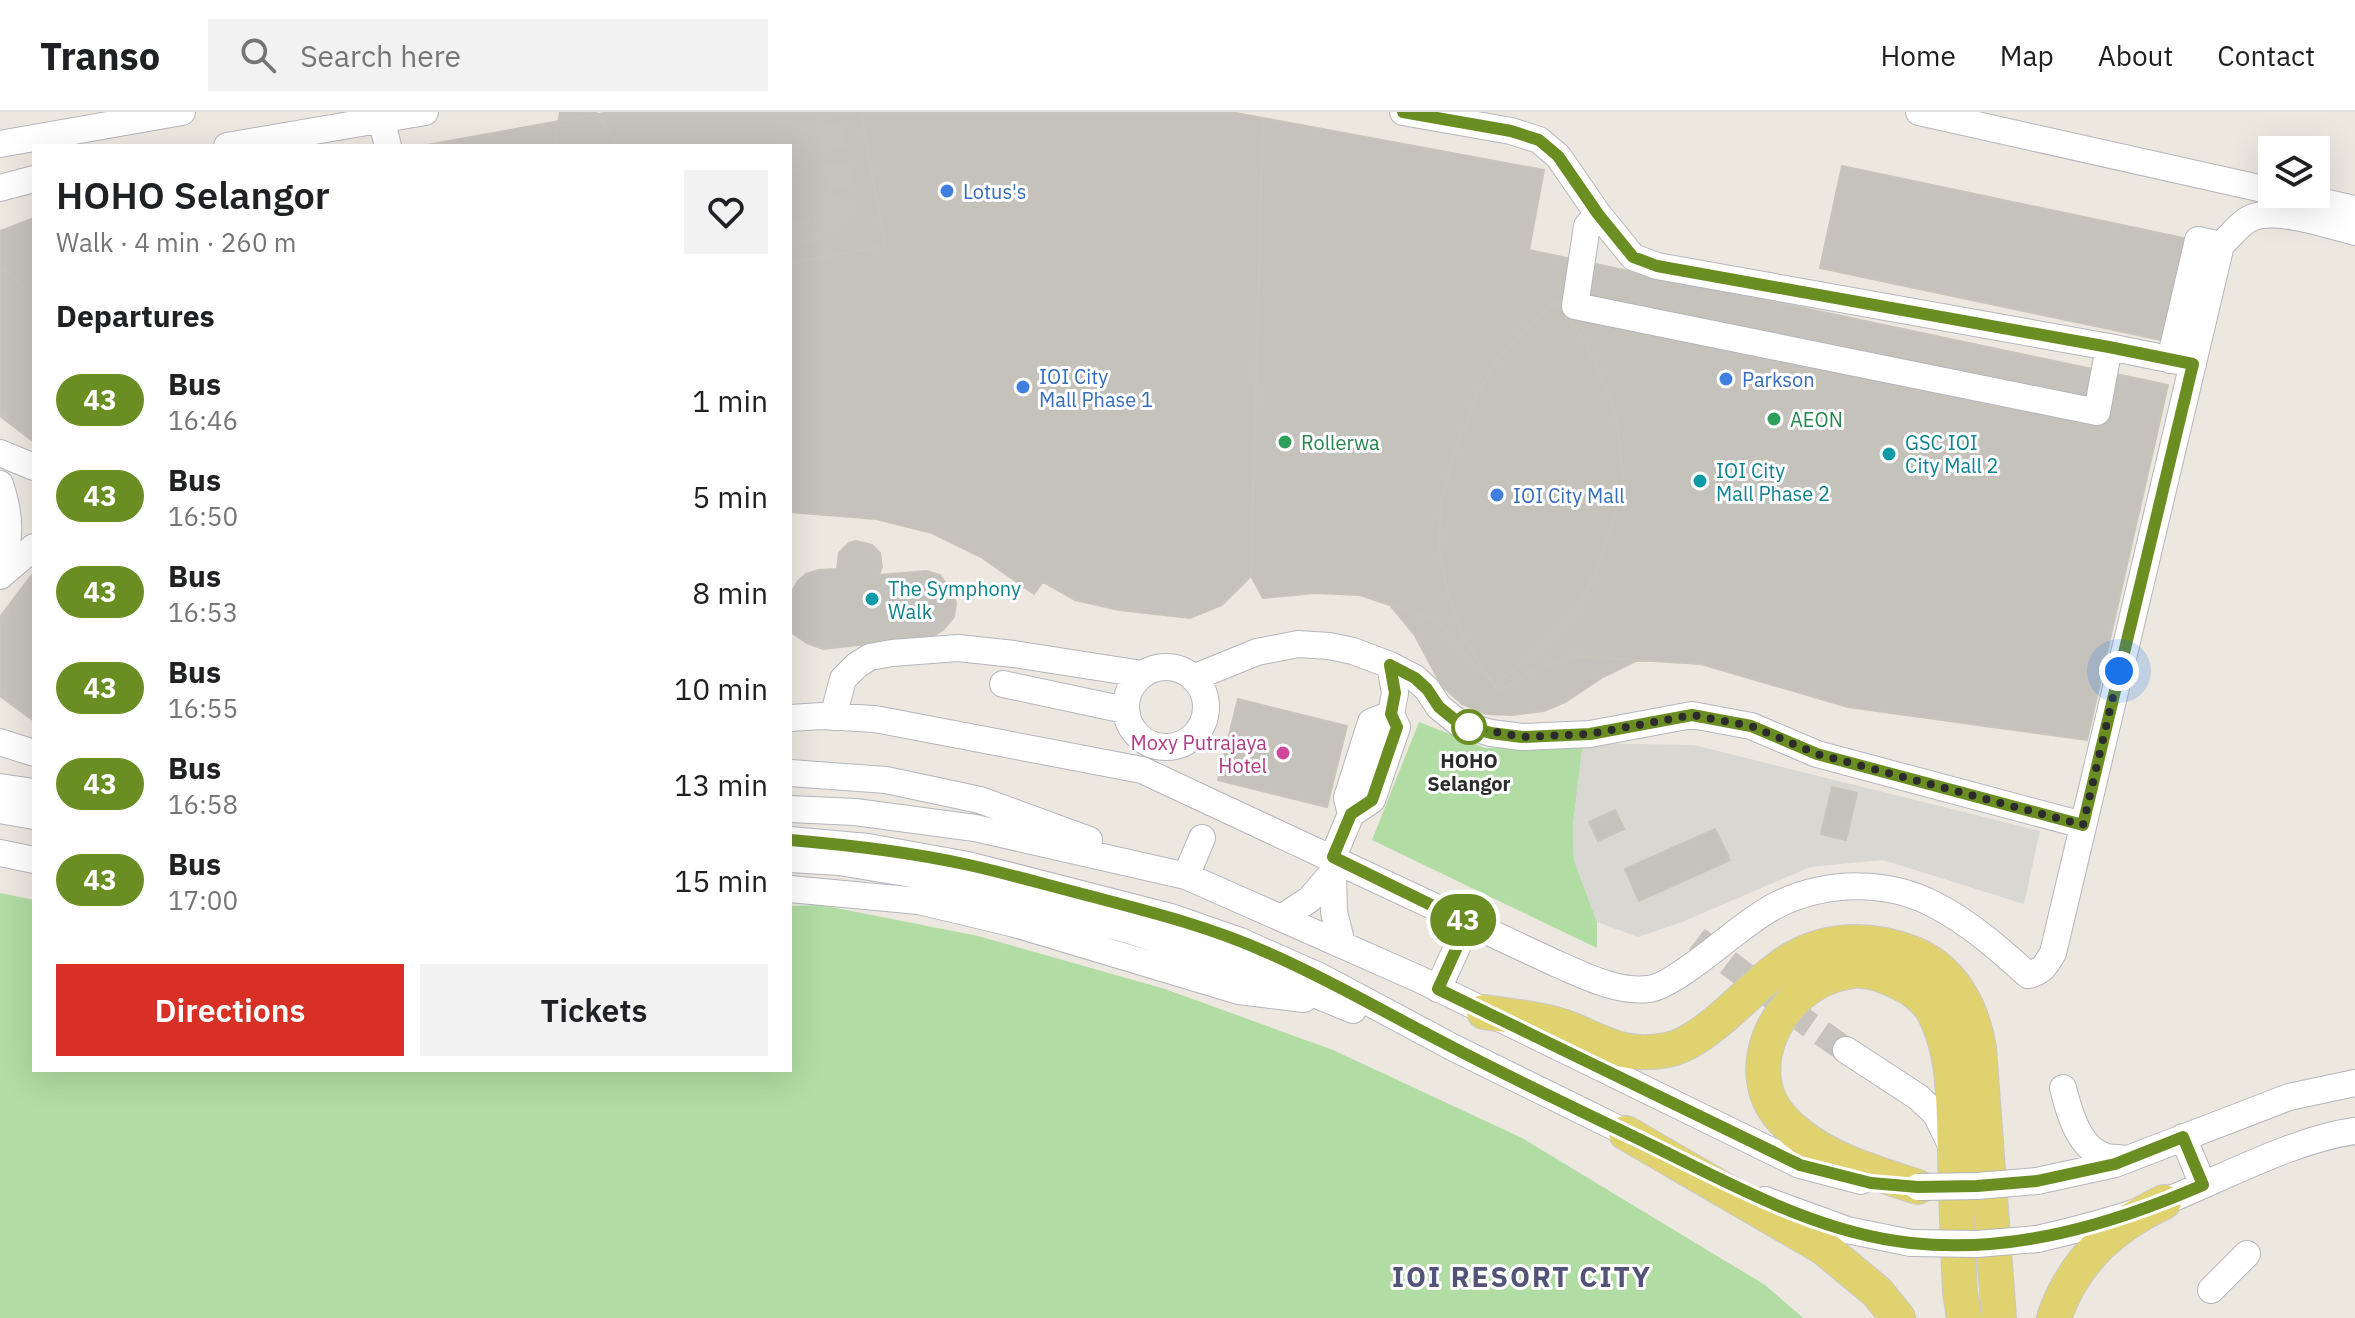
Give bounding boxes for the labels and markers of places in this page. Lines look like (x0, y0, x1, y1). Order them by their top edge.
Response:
place label: Lotus's (963, 178, 1027, 205)
marker: Lotus's (938, 182, 956, 200)
place label: IOI City Mall Phase 1 (1039, 363, 1153, 413)
place label: Parkson (1742, 366, 1815, 393)
marker: Parkson (1717, 370, 1735, 388)
marker: IOI City Mall Phase 1 (1014, 378, 1032, 396)
place label: AEON (1790, 406, 1843, 433)
marker: AEON (1765, 410, 1783, 428)
place label: Rollerwa (1301, 429, 1380, 456)
place label: GSC IOI City Mall 2 (1905, 429, 1999, 479)
marker: Rollerwa (1276, 433, 1294, 451)
marker: GSC IOI City Mall 2 (1880, 445, 1898, 463)
place label: IOI City Mall Phase 2 (1716, 457, 1830, 507)
marker: IOI City Mall Phase 2 (1691, 472, 1709, 490)
place label: IOI City Mall (1513, 482, 1625, 509)
marker: IOI City Mall (1488, 486, 1506, 504)
place label: The Symphony Walk (888, 575, 1021, 625)
marker: The Symphony Walk (863, 590, 881, 608)
marker: HOHO Selangor (1452, 710, 1486, 744)
place label: Moxy Putrajaya Hotel (1131, 729, 1267, 779)
marker: Moxy Putrajaya Hotel (1274, 744, 1292, 762)
place label: HOHO Selangor (1427, 747, 1511, 797)

